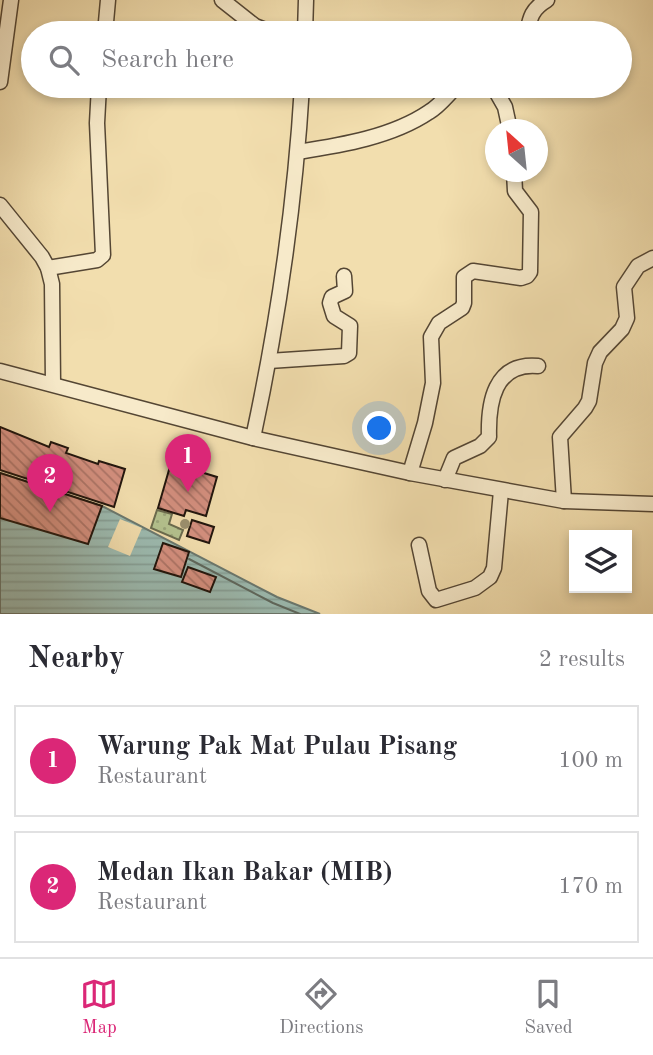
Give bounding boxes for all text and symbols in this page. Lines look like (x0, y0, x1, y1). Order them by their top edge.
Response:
search box (21, 21, 632, 98)
icon: search (45, 41, 83, 79)
text: Search here (101, 47, 234, 73)
north arrow (485, 119, 548, 182)
your location (362, 411, 396, 445)
pin: 1 (165, 434, 211, 492)
pin: 2 (27, 454, 73, 512)
map controls (569, 530, 632, 593)
button: layers (569, 530, 632, 593)
text: Nearby (28, 644, 125, 674)
text: 2 results (539, 648, 625, 671)
text: Warung Pak Mat Pulau Pisang (97, 734, 457, 760)
text: 1 (46, 749, 60, 772)
text: 100 m (558, 749, 623, 772)
text: Restaurant (97, 765, 207, 788)
text: Medan Ikan Bakar (MIB) (97, 860, 393, 886)
text: 2 (46, 875, 60, 898)
text: 170 m (558, 875, 623, 898)
text: Restaurant (97, 891, 207, 914)
tab: Map (80, 975, 118, 1040)
tab: Directions (279, 975, 364, 1040)
tab: Saved (524, 975, 573, 1040)

